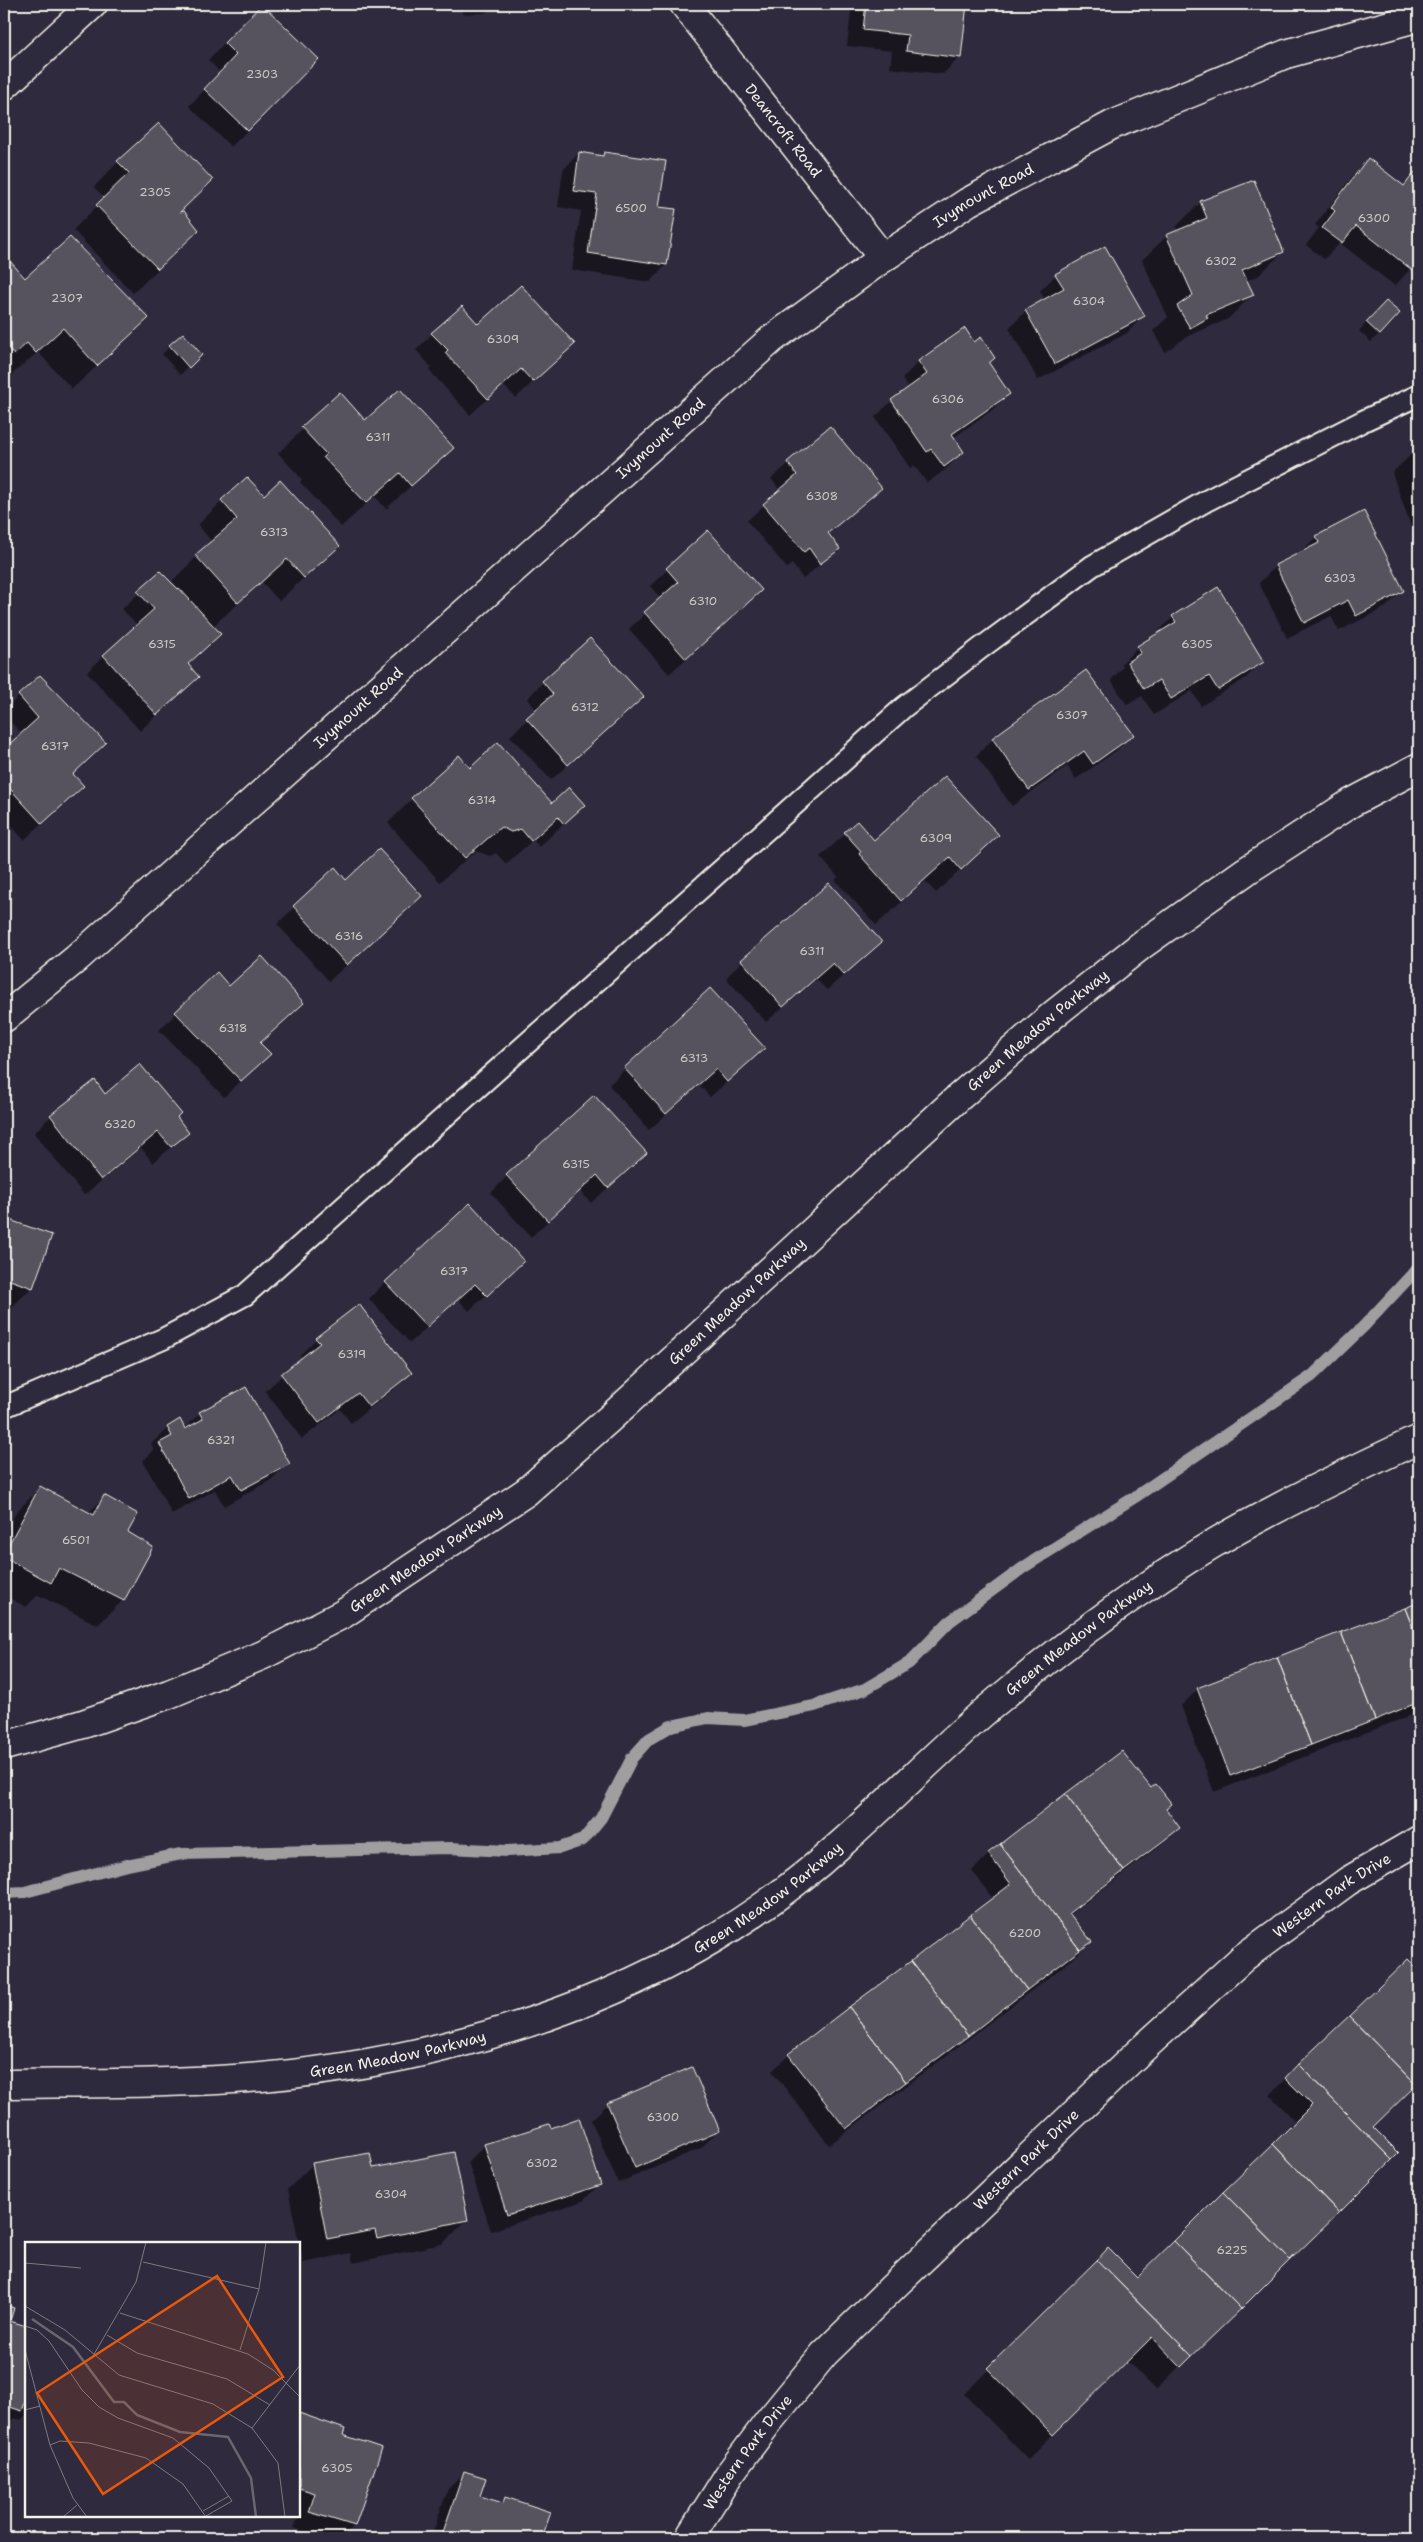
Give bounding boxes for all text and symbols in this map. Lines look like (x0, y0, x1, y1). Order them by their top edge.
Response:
house number: 2303 (246, 66, 278, 82)
street label: Deancroft Road (740, 80, 827, 182)
street label: Ivymount Road (929, 158, 1038, 232)
house number: 2305 (139, 184, 171, 200)
house number: 6500 (615, 200, 647, 216)
house number: 6300 (1358, 210, 1390, 226)
house number: 6302 (1205, 253, 1237, 269)
house number: 2307 (51, 290, 83, 306)
house number: 6304 (1073, 293, 1105, 309)
house number: 6309 (487, 331, 519, 347)
house number: 6306 (932, 391, 964, 407)
street label: Ivymount Road (612, 393, 710, 483)
house number: 6311 (365, 429, 391, 445)
house number: 6308 (806, 488, 838, 504)
house number: 6313 (260, 524, 288, 540)
house number: 6303 (1324, 570, 1356, 586)
house number: 6310 (689, 593, 717, 609)
house number: 6315 (148, 636, 176, 652)
house number: 6305 (1181, 636, 1213, 652)
street label: Ivymount Road (309, 662, 407, 753)
house number: 6312 (571, 699, 599, 715)
house number: 6307 (1056, 707, 1088, 723)
house number: 6317 (41, 738, 69, 754)
house number: 6314 (468, 792, 496, 808)
house number: 6309 (920, 830, 952, 846)
house number: 6316 (335, 928, 363, 944)
house number: 6311 (799, 943, 825, 959)
street label: Green Meadow Parkway (963, 965, 1113, 1096)
house number: 6318 (219, 1020, 247, 1036)
house number: 6313 (680, 1050, 708, 1066)
house number: 6320 (104, 1116, 136, 1132)
house number: 6315 (562, 1156, 590, 1172)
street label: Green Meadow Parkway (664, 1233, 810, 1369)
house number: 6317 (440, 1263, 468, 1279)
house number: 6319 (338, 1346, 366, 1362)
house number: 6321 (207, 1432, 235, 1448)
street label: Green Meadow Parkway (345, 1501, 506, 1617)
house number: 6501 (62, 1532, 90, 1548)
street label: Green Meadow Parkway (1001, 1576, 1156, 1700)
street label: Green Meadow Parkway (689, 1838, 847, 1958)
street label: Western Park Drive (1269, 1848, 1395, 1943)
house number: 6200 (1009, 1925, 1041, 1941)
street label: Green Meadow Parkway (308, 2026, 488, 2082)
street label: Western Park Drive (969, 2105, 1083, 2215)
house number: 6300 (647, 2109, 679, 2125)
house number: 6302 (526, 2155, 558, 2171)
house number: 6304 (375, 2186, 407, 2202)
inset map (25, 2242, 300, 2517)
house number: 6225 (1217, 2242, 1247, 2258)
street label: Western Park Drive (699, 2390, 797, 2514)
house number: 6305 (321, 2460, 353, 2476)

